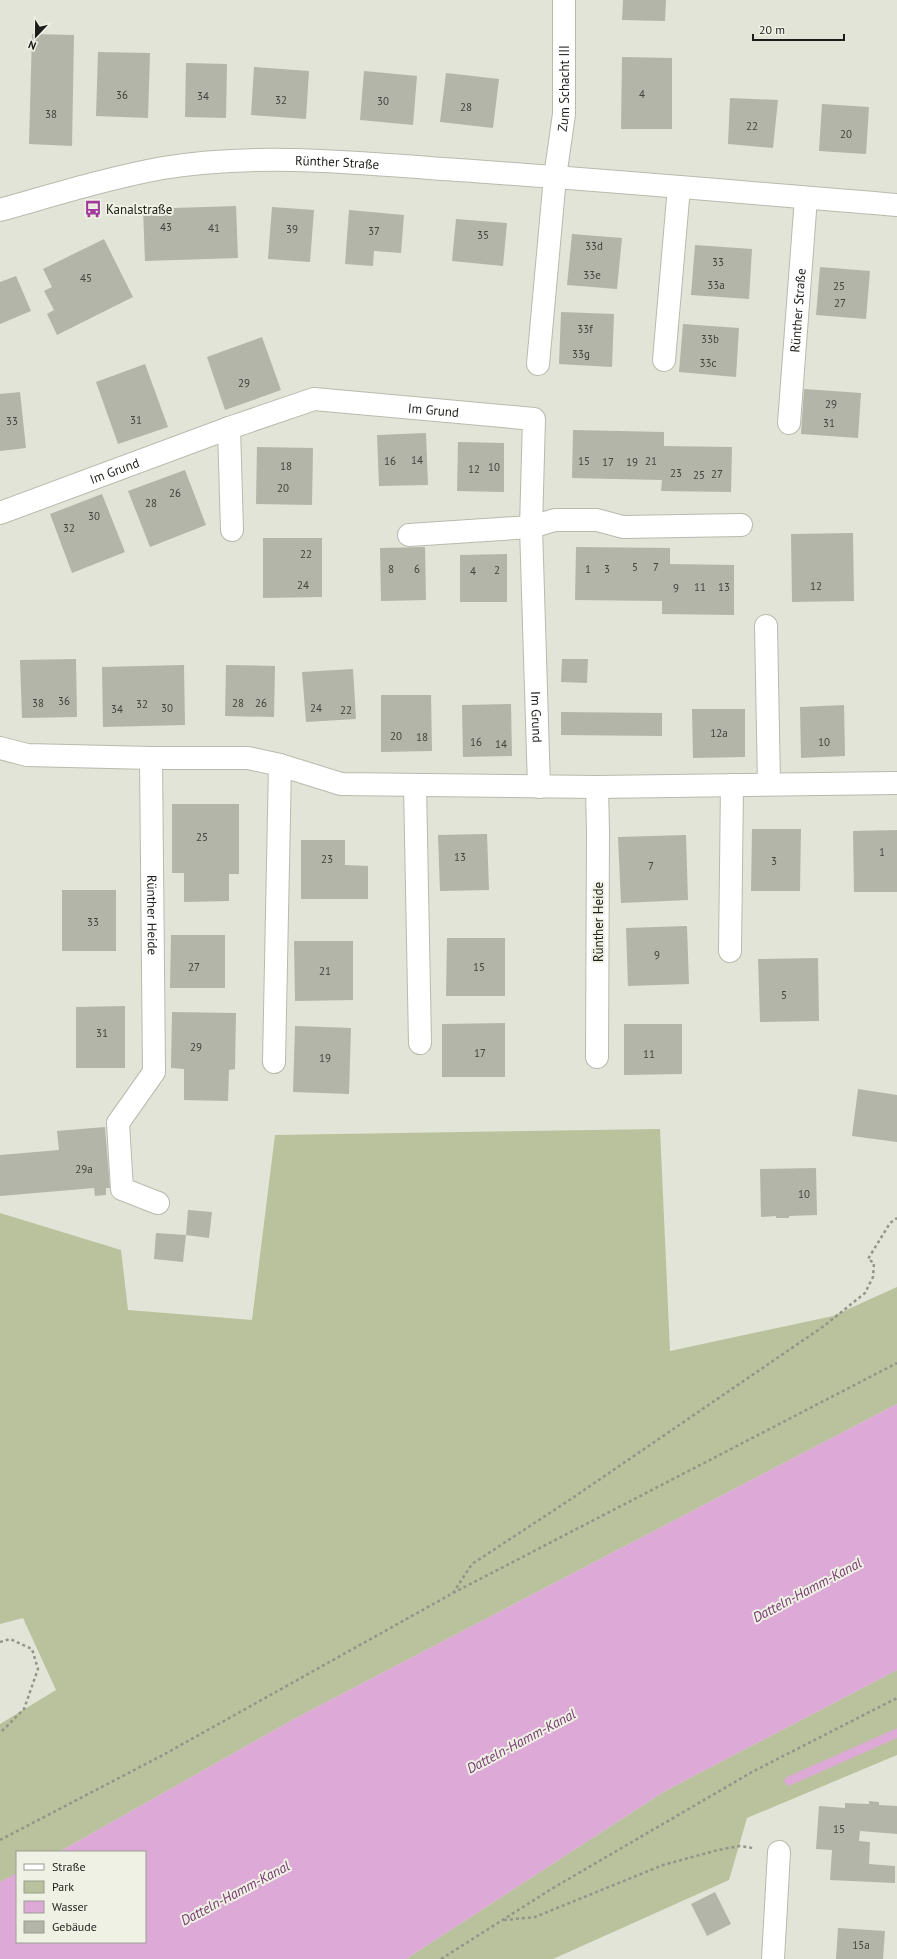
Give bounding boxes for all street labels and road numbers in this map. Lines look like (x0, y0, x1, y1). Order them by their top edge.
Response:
street label: Zum Schacht III (553, 45, 573, 133)
street label: Rünther Straße (295, 151, 380, 173)
street label: Rünther Straße (786, 268, 809, 353)
street label: Im Grund (407, 399, 460, 421)
street label: Im Grund (87, 454, 141, 487)
street label: Im Grund (528, 691, 546, 743)
street label: Rünther Heide (144, 875, 161, 955)
street label: Rünther Heide (590, 882, 607, 962)

